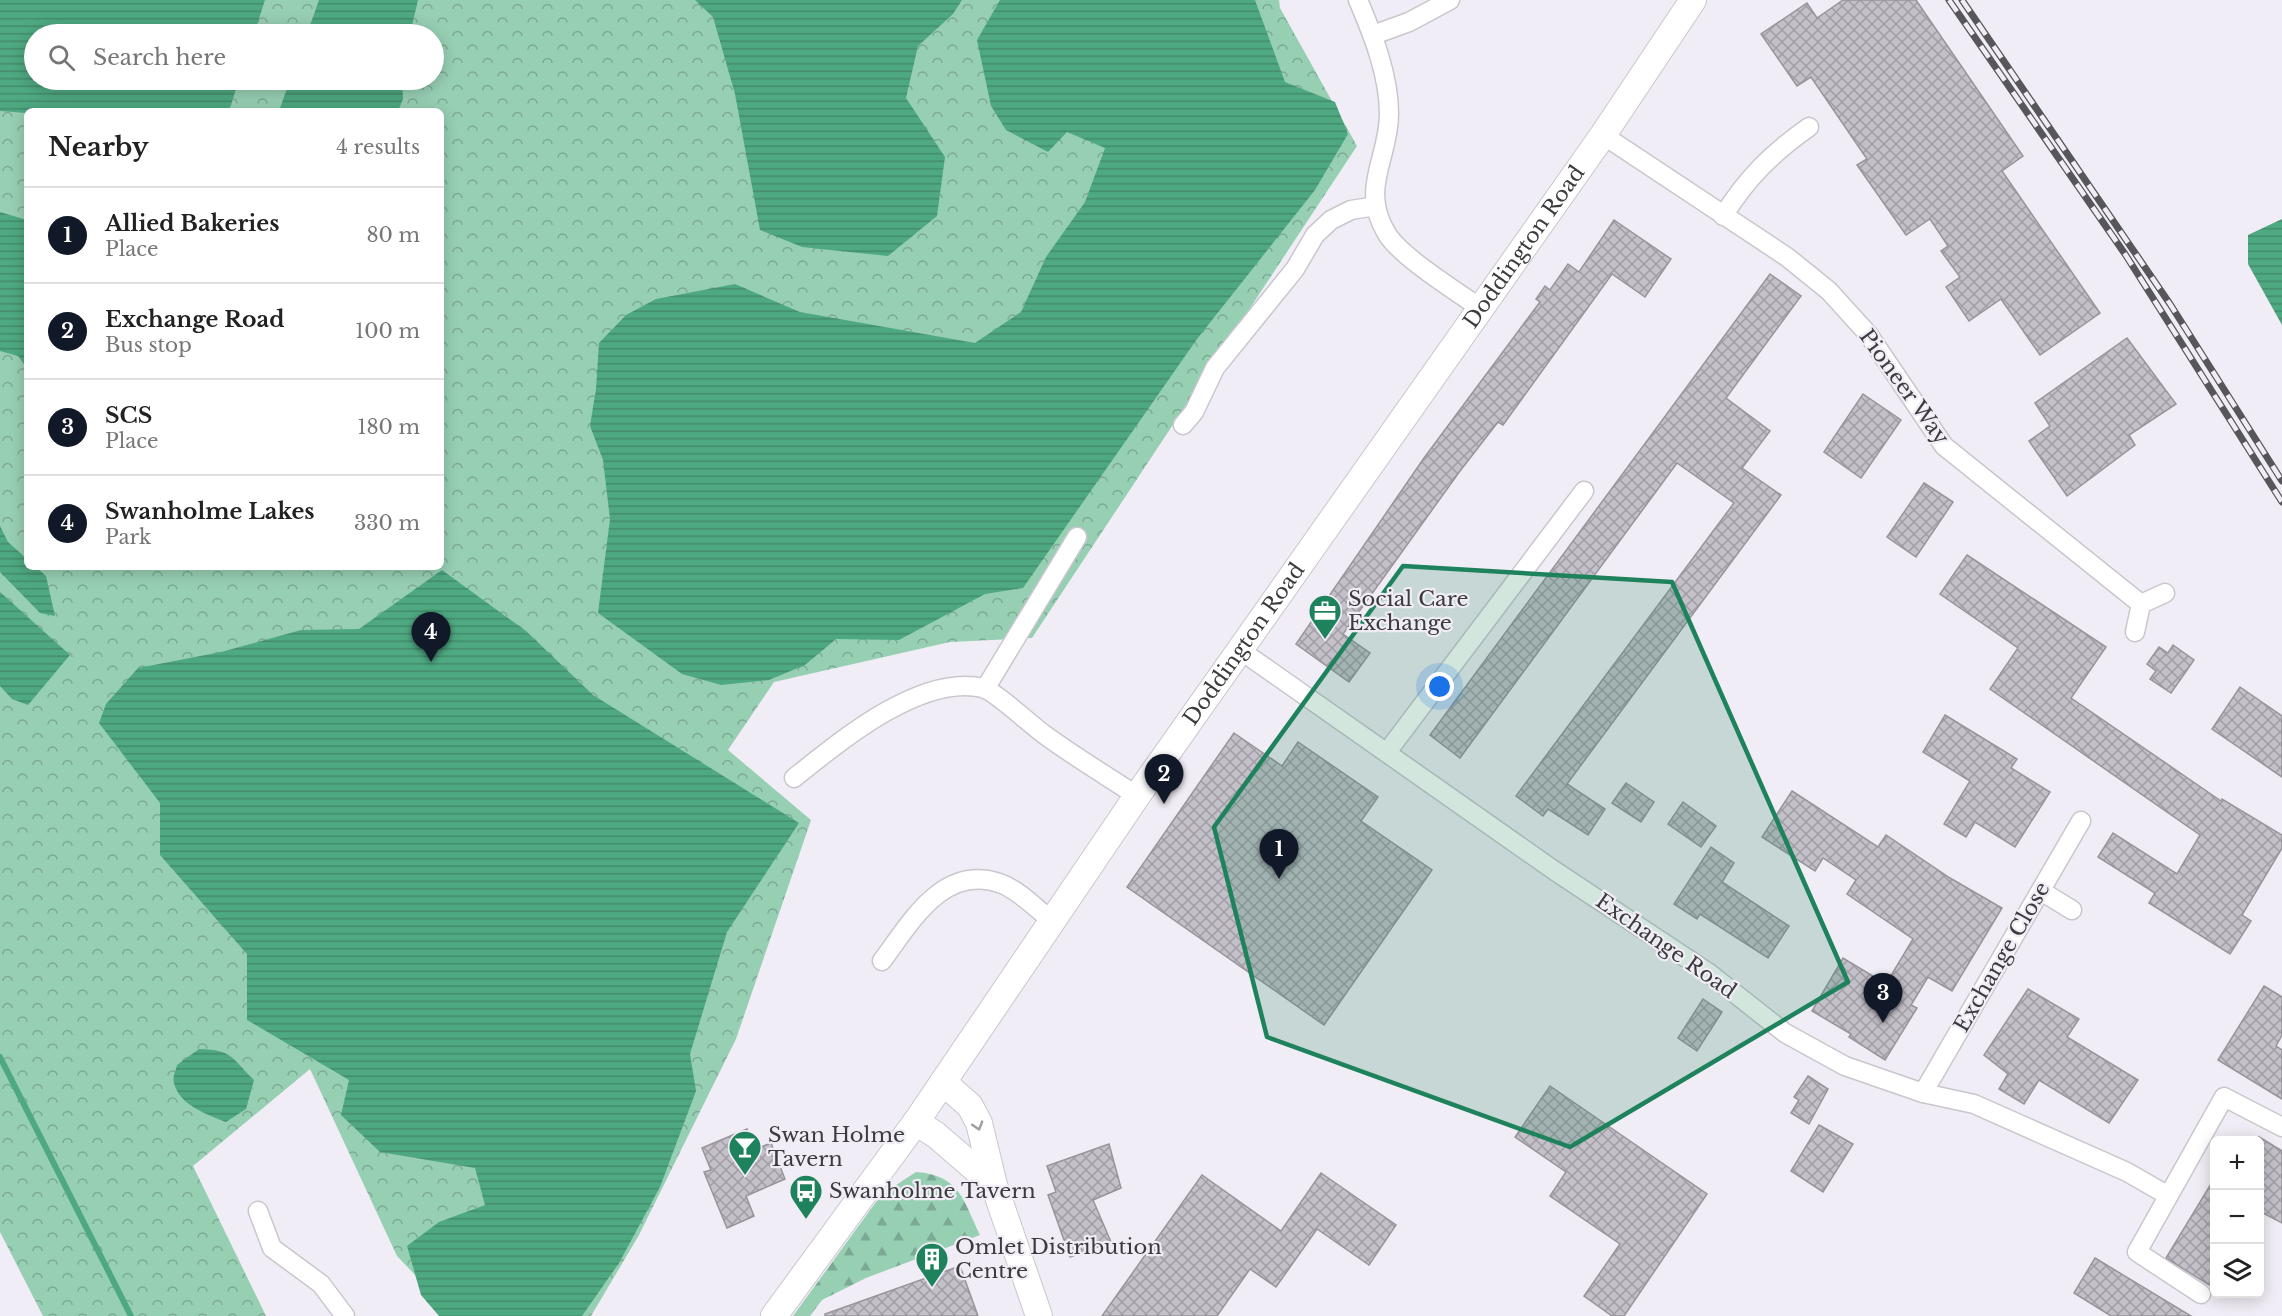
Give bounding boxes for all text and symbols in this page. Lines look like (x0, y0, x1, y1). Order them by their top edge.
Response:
search box (24, 24, 444, 90)
icon: search (45, 41, 78, 74)
text: Search here (93, 44, 226, 71)
text: Nearby (48, 131, 149, 163)
text: 4 results (336, 135, 420, 159)
street label: Doddington Road (1458, 161, 1590, 333)
text: Allied Bakeries (105, 210, 279, 237)
text: 1 (63, 223, 72, 247)
text: 80 m (366, 223, 420, 247)
text: Place (105, 237, 159, 261)
text: Exchange Road (105, 306, 284, 333)
text: 2 (61, 319, 74, 343)
text: 100 m (355, 319, 420, 343)
street label: Pioneer Way (1854, 324, 1955, 450)
text: Bus stop (105, 333, 192, 357)
text: SCS (105, 402, 152, 429)
text: 3 (61, 415, 74, 439)
text: 180 m (357, 415, 420, 439)
text: Place (105, 429, 159, 453)
text: Swanholme Lakes (105, 498, 315, 525)
text: 4 (61, 511, 74, 535)
text: 330 m (354, 511, 420, 535)
text: Park (105, 525, 151, 549)
street label: Doddington Road (1178, 558, 1310, 731)
place label: Social Care Exchange (1348, 586, 1468, 636)
office icon: Social Care Exchange (1307, 593, 1343, 640)
pin: 4 (412, 612, 450, 662)
your location (1425, 672, 1454, 701)
pin: 2 (1144, 754, 1184, 804)
pin: 1 (1260, 830, 1298, 879)
street label: Exchange Close (1949, 877, 2055, 1037)
street label: Exchange Road (1591, 888, 1741, 1004)
pin: 3 (1864, 974, 1902, 1023)
one-way arrow (971, 1120, 983, 1131)
place label: Swan Holme Tavern (768, 1122, 905, 1172)
bar icon: Swan Holme Tavern (727, 1129, 763, 1176)
map controls (2210, 1136, 2264, 1298)
button: + (2210, 1136, 2264, 1190)
bus stop icon: Swanholme Tavern (788, 1173, 824, 1220)
place label: Swanholme Tavern (829, 1178, 1036, 1204)
button: − (2210, 1190, 2264, 1244)
place label: Omlet Distribution Centre (955, 1234, 1162, 1284)
building icon: Omlet Distribution Centre (914, 1241, 950, 1288)
button: layers (2210, 1244, 2264, 1298)

